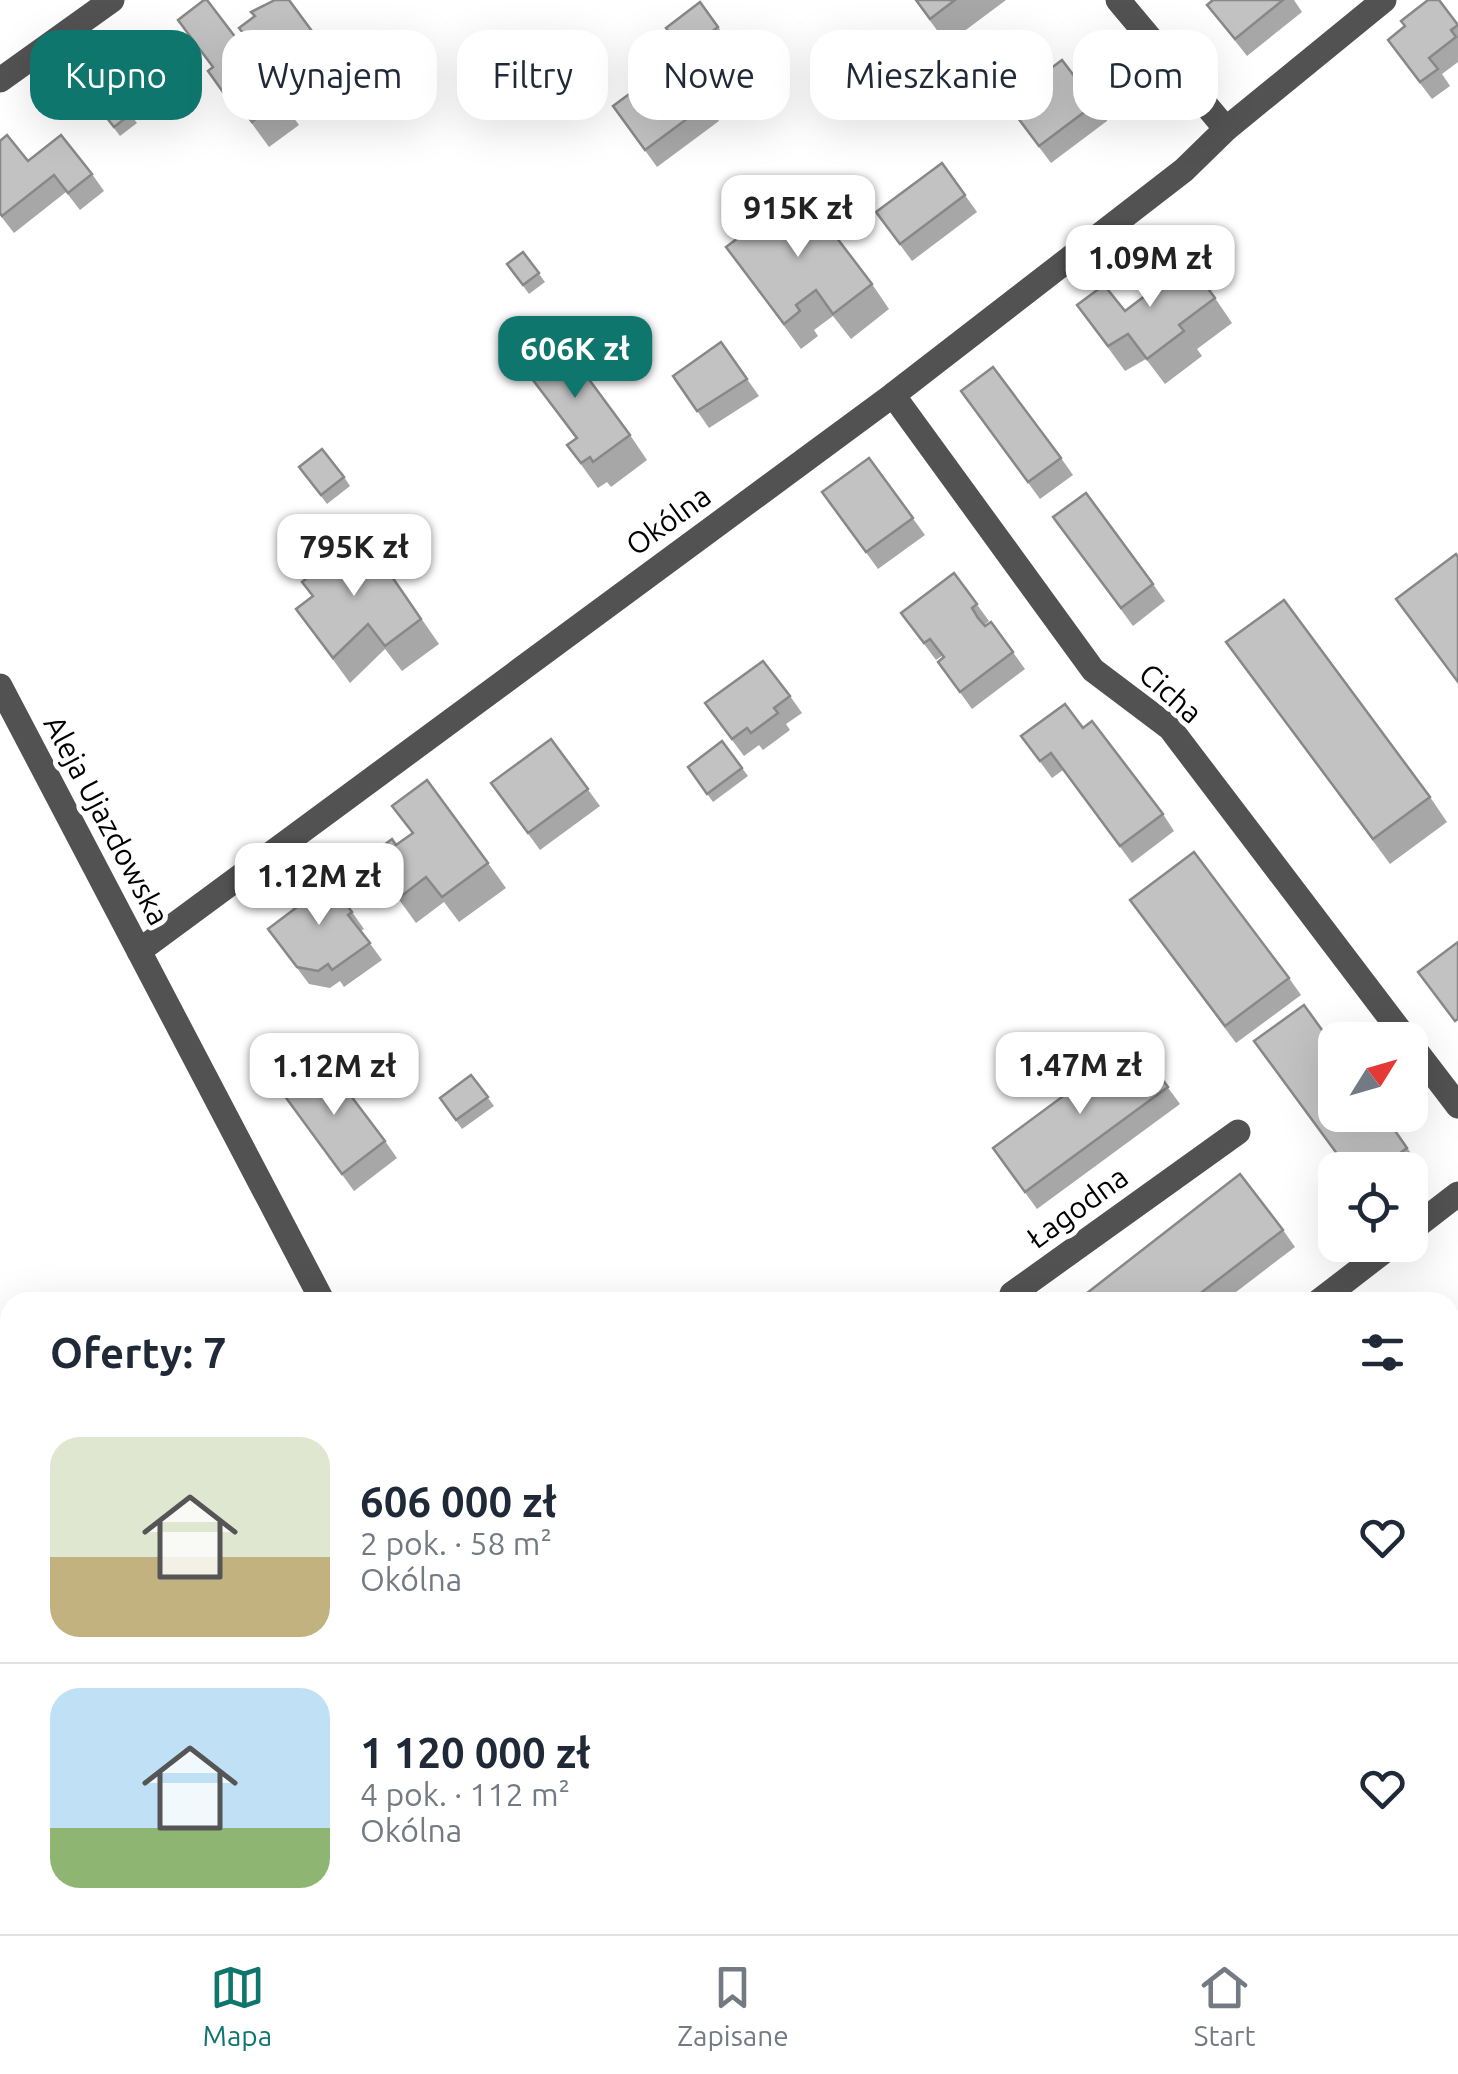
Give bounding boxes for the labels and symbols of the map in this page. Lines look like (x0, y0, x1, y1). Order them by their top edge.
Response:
pin: 915K zł (706, 175, 890, 260)
pin: 1.09M zł (1047, 225, 1253, 310)
pin: 606K zł (483, 316, 667, 401)
street label: Okólna (619, 478, 717, 562)
pin: 795K zł (262, 514, 446, 599)
street label: Cicha (1133, 656, 1209, 730)
street label: Aleja Ujazdowska (38, 710, 176, 930)
pin: 1.12M zł (216, 843, 422, 928)
north arrow (1318, 1022, 1428, 1132)
pin: 1.47M zł (977, 1032, 1183, 1117)
pin: 1.12M zł (231, 1033, 437, 1118)
street label: Łagodna (1020, 1159, 1134, 1255)

